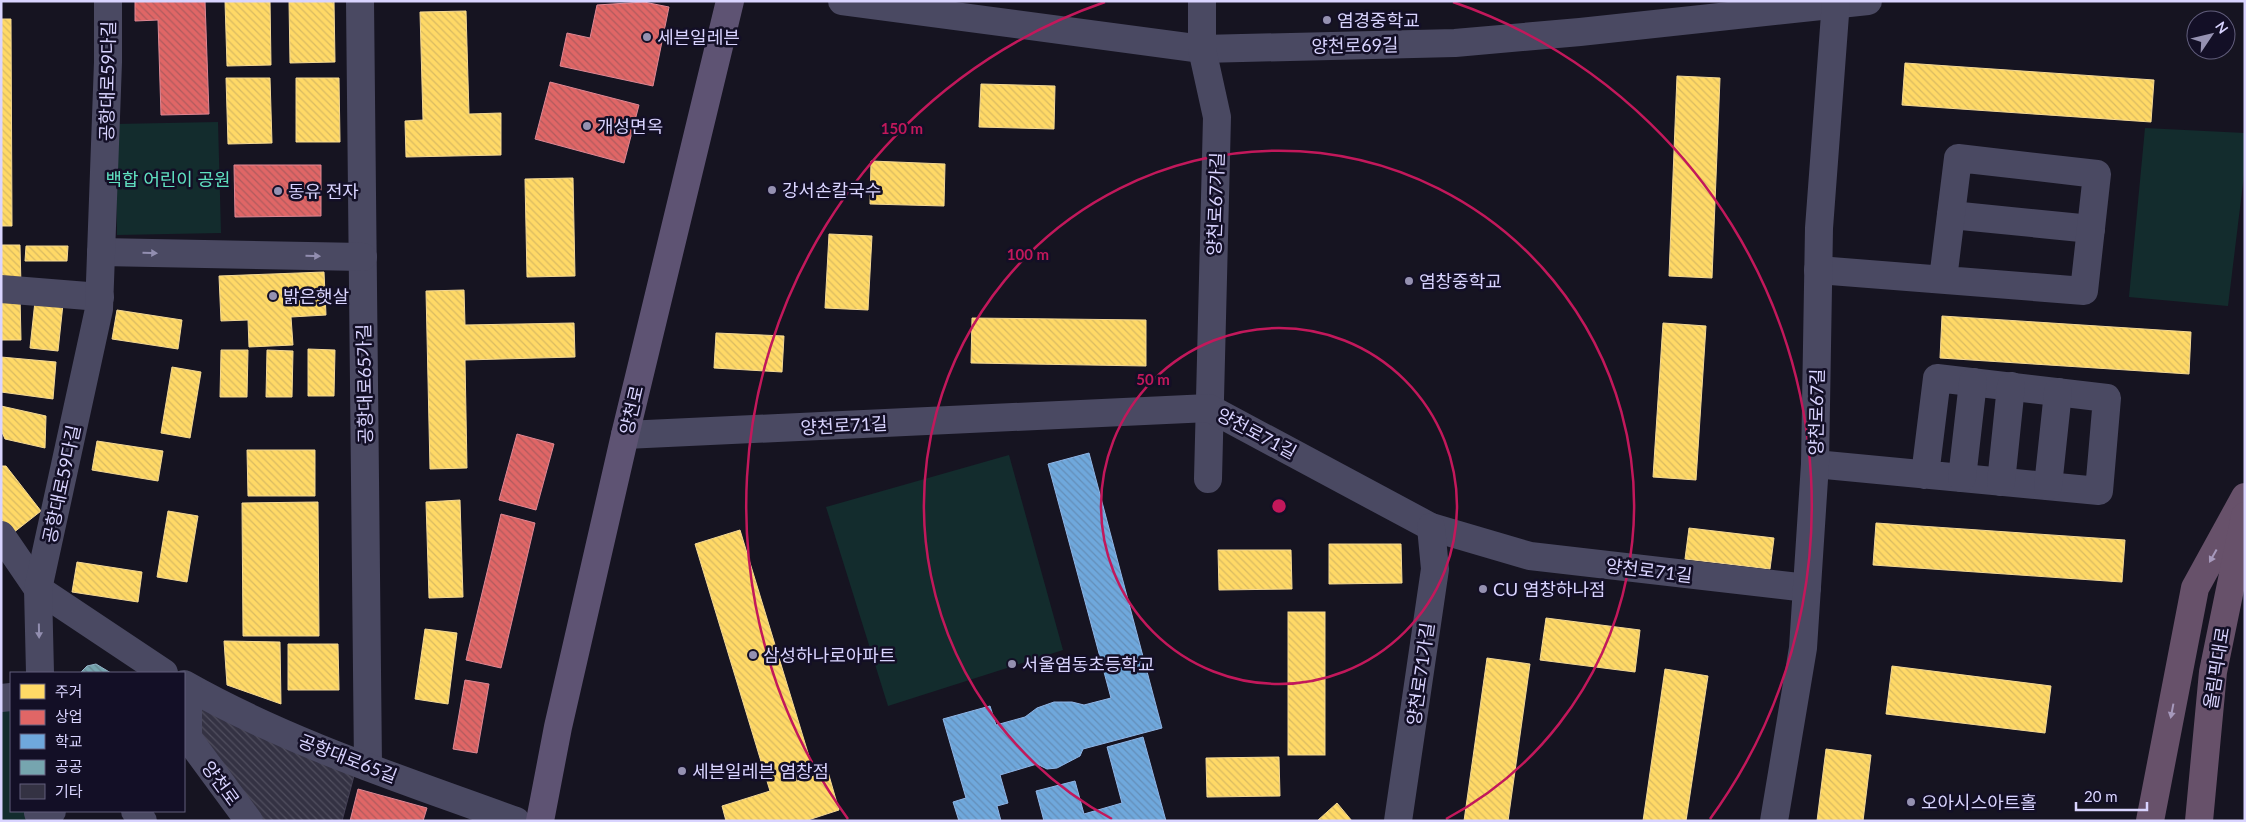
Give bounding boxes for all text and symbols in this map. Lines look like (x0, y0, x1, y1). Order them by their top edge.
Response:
place label: 염경중학교 (1337, 9, 1420, 31)
north arrow (2186, 10, 2236, 60)
marker: 염경중학교 (1321, 14, 1333, 26)
text: N (2212, 18, 2232, 37)
street label: 공항대로59다길 (95, 21, 119, 141)
place label: 세븐일레븐 (657, 26, 740, 48)
marker: 세븐일레븐 (641, 31, 653, 43)
street label: 양천로69길 (1311, 33, 1399, 57)
place label: 개성면옥 (597, 115, 663, 137)
text: 150 m (881, 119, 923, 137)
marker: 개성면옥 (581, 120, 593, 132)
street label: 양천로67가길 (1202, 152, 1228, 256)
park label: 백합 어린이 공원 (105, 168, 231, 190)
place label: 강서손칼국수 (782, 179, 881, 201)
place label: 동유 전자 (288, 180, 359, 202)
marker: 강서손칼국수 (766, 184, 778, 196)
marker: 동유 전자 (272, 185, 284, 197)
text: 100 m (1007, 245, 1049, 263)
one-way arrow (142, 249, 158, 257)
one-way arrow (305, 252, 321, 260)
place label: 염창중학교 (1419, 270, 1502, 292)
marker: 염창중학교 (1403, 275, 1415, 287)
place label: 밝은햇살 (283, 285, 349, 307)
marker: 밝은햇살 (267, 290, 279, 302)
street label: 공항대로65가길 (352, 324, 376, 444)
street label: 양천로67길 (1804, 368, 1828, 456)
text: 50 m (1136, 370, 1170, 388)
street label: 양천로 (615, 383, 647, 437)
street label: 양천로71길 (1213, 403, 1301, 463)
street label: 양천로71길 (800, 412, 888, 438)
street label: 공항대로59다길 (38, 423, 84, 545)
centre of rings (1270, 497, 1288, 515)
one-way arrow (2209, 548, 2217, 563)
street label: 양천로71길 (1604, 554, 1694, 586)
place label: CU 염창하나점 (1493, 578, 1606, 600)
marker: CU 염창하나점 (1477, 583, 1489, 595)
street label: 양천로71가길 (1402, 621, 1438, 727)
one-way arrow (35, 623, 43, 639)
street label: 올림픽대로 (2199, 625, 2233, 711)
place label: 삼성하나로아파트 (763, 644, 895, 666)
marker: 삼성하나로아파트 (747, 649, 759, 661)
place label: 서울염동초등학교 (1022, 653, 1154, 675)
marker: 서울염동초등학교 (1006, 658, 1018, 670)
legend (10, 672, 185, 812)
text: 주거 (55, 682, 83, 700)
one-way arrow (2168, 704, 2176, 720)
text: 상업 (55, 707, 83, 725)
street label: 공항대로65길 (296, 729, 400, 787)
text: 학교 (55, 732, 83, 750)
street label: 양천로 (197, 756, 245, 810)
text: 공공 (55, 757, 83, 775)
place label: 세븐일레븐 염창점 (692, 760, 829, 782)
marker: 세븐일레븐 염창점 (676, 765, 688, 777)
scale bar (2076, 780, 2147, 812)
text: 기타 (55, 782, 83, 800)
text: 20 m (2084, 787, 2118, 805)
place label: 오아시스아트홀 (1921, 791, 2037, 813)
marker: 오아시스아트홀 (1905, 796, 1917, 808)

